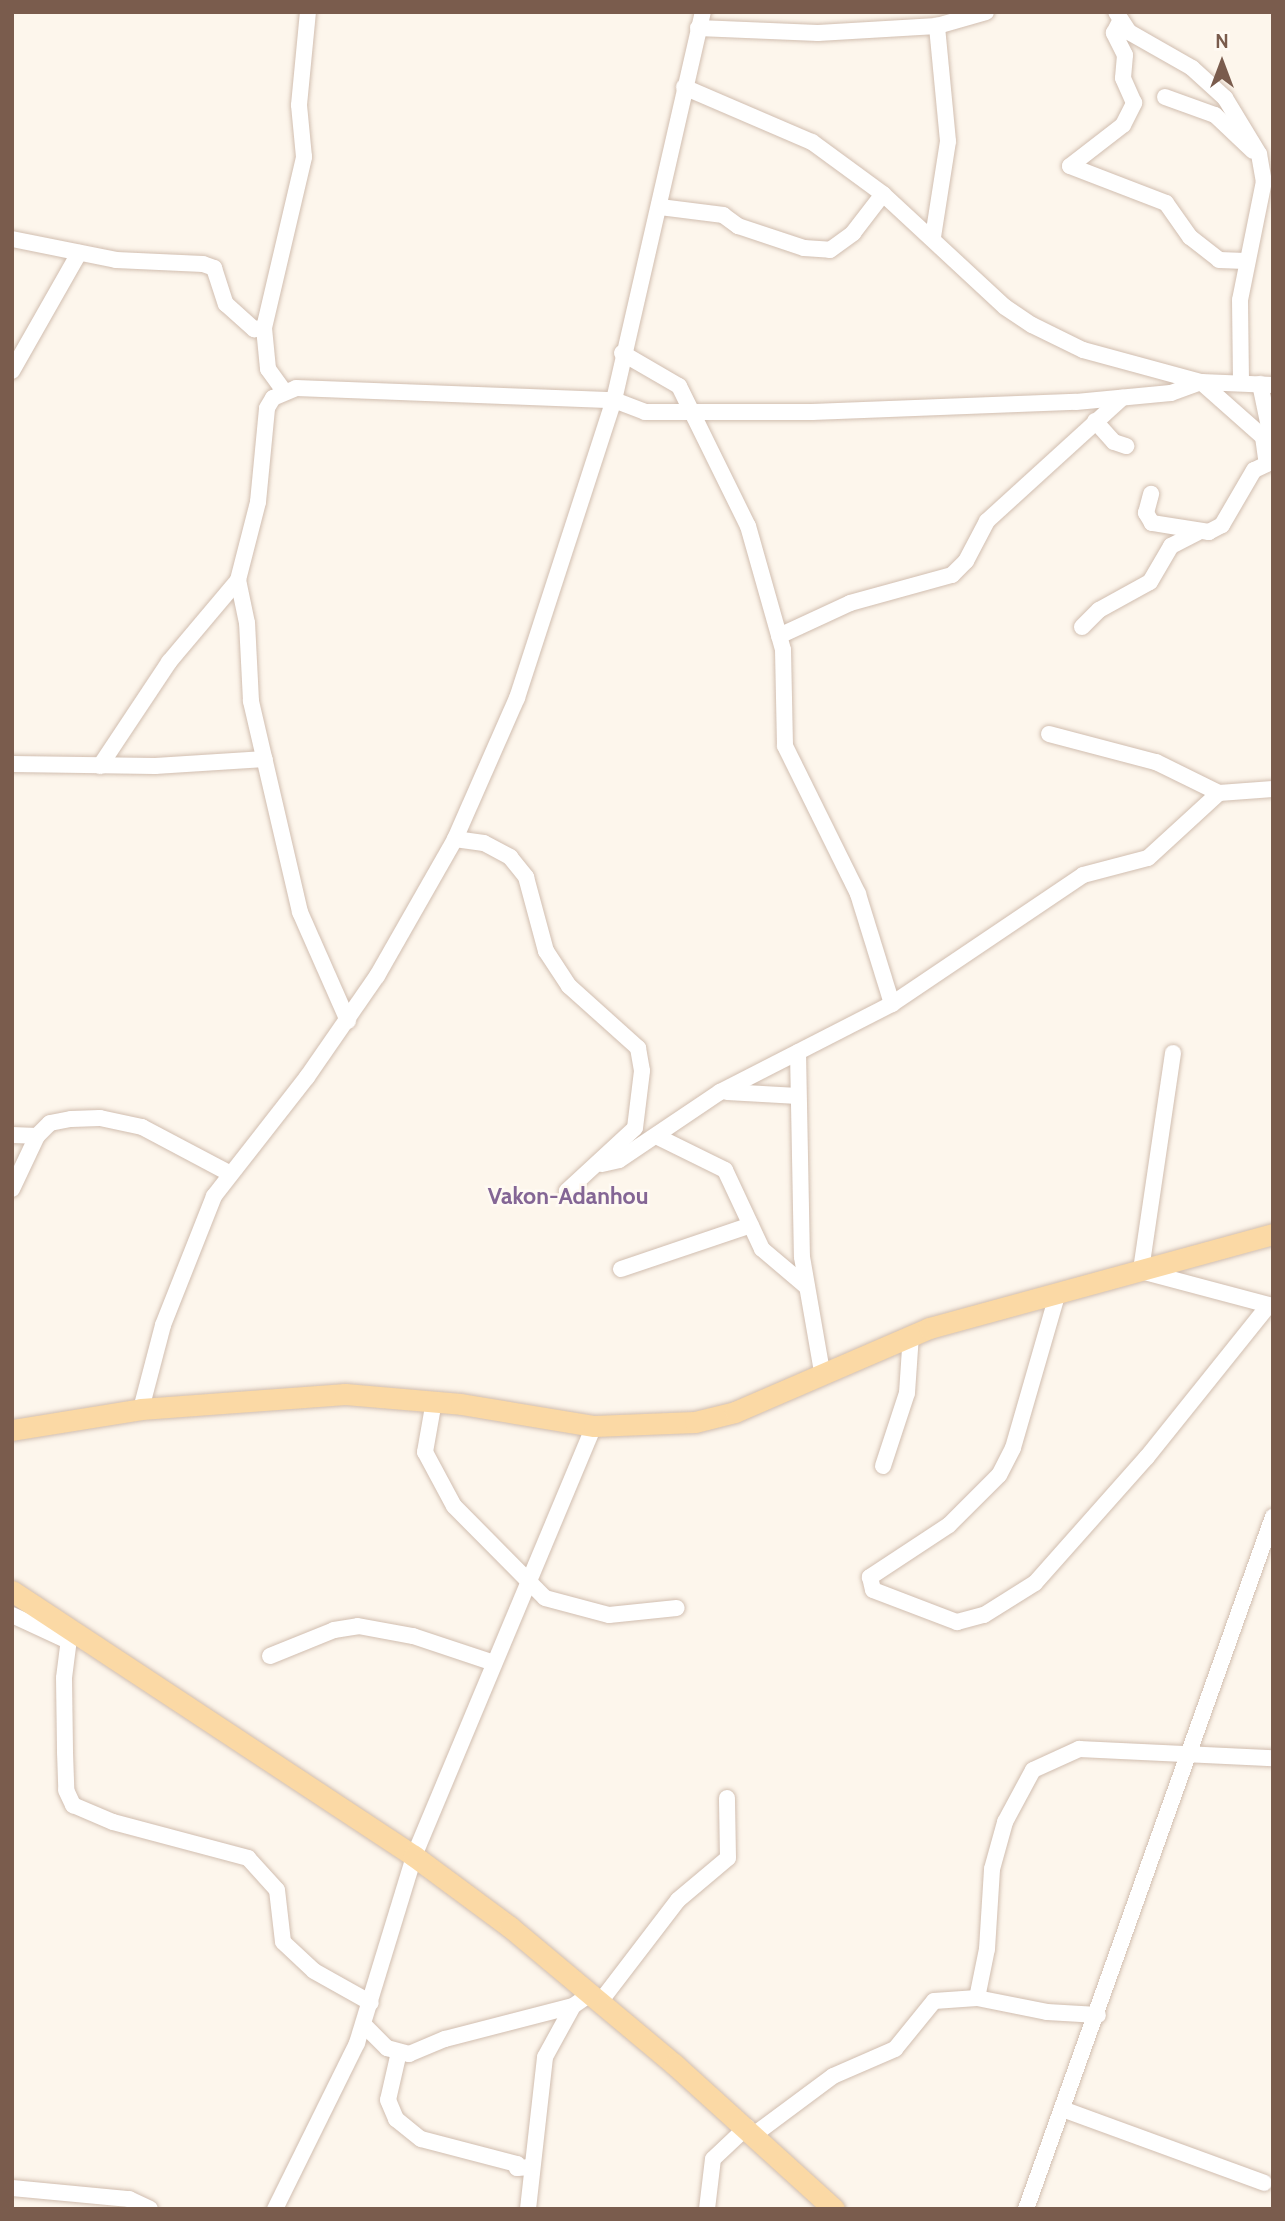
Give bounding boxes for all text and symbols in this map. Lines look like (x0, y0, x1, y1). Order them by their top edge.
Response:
north arrow (1187, 28, 1257, 98)
text: N (1215, 30, 1229, 53)
district label: Vakon-Adanhou (488, 1182, 648, 1210)

